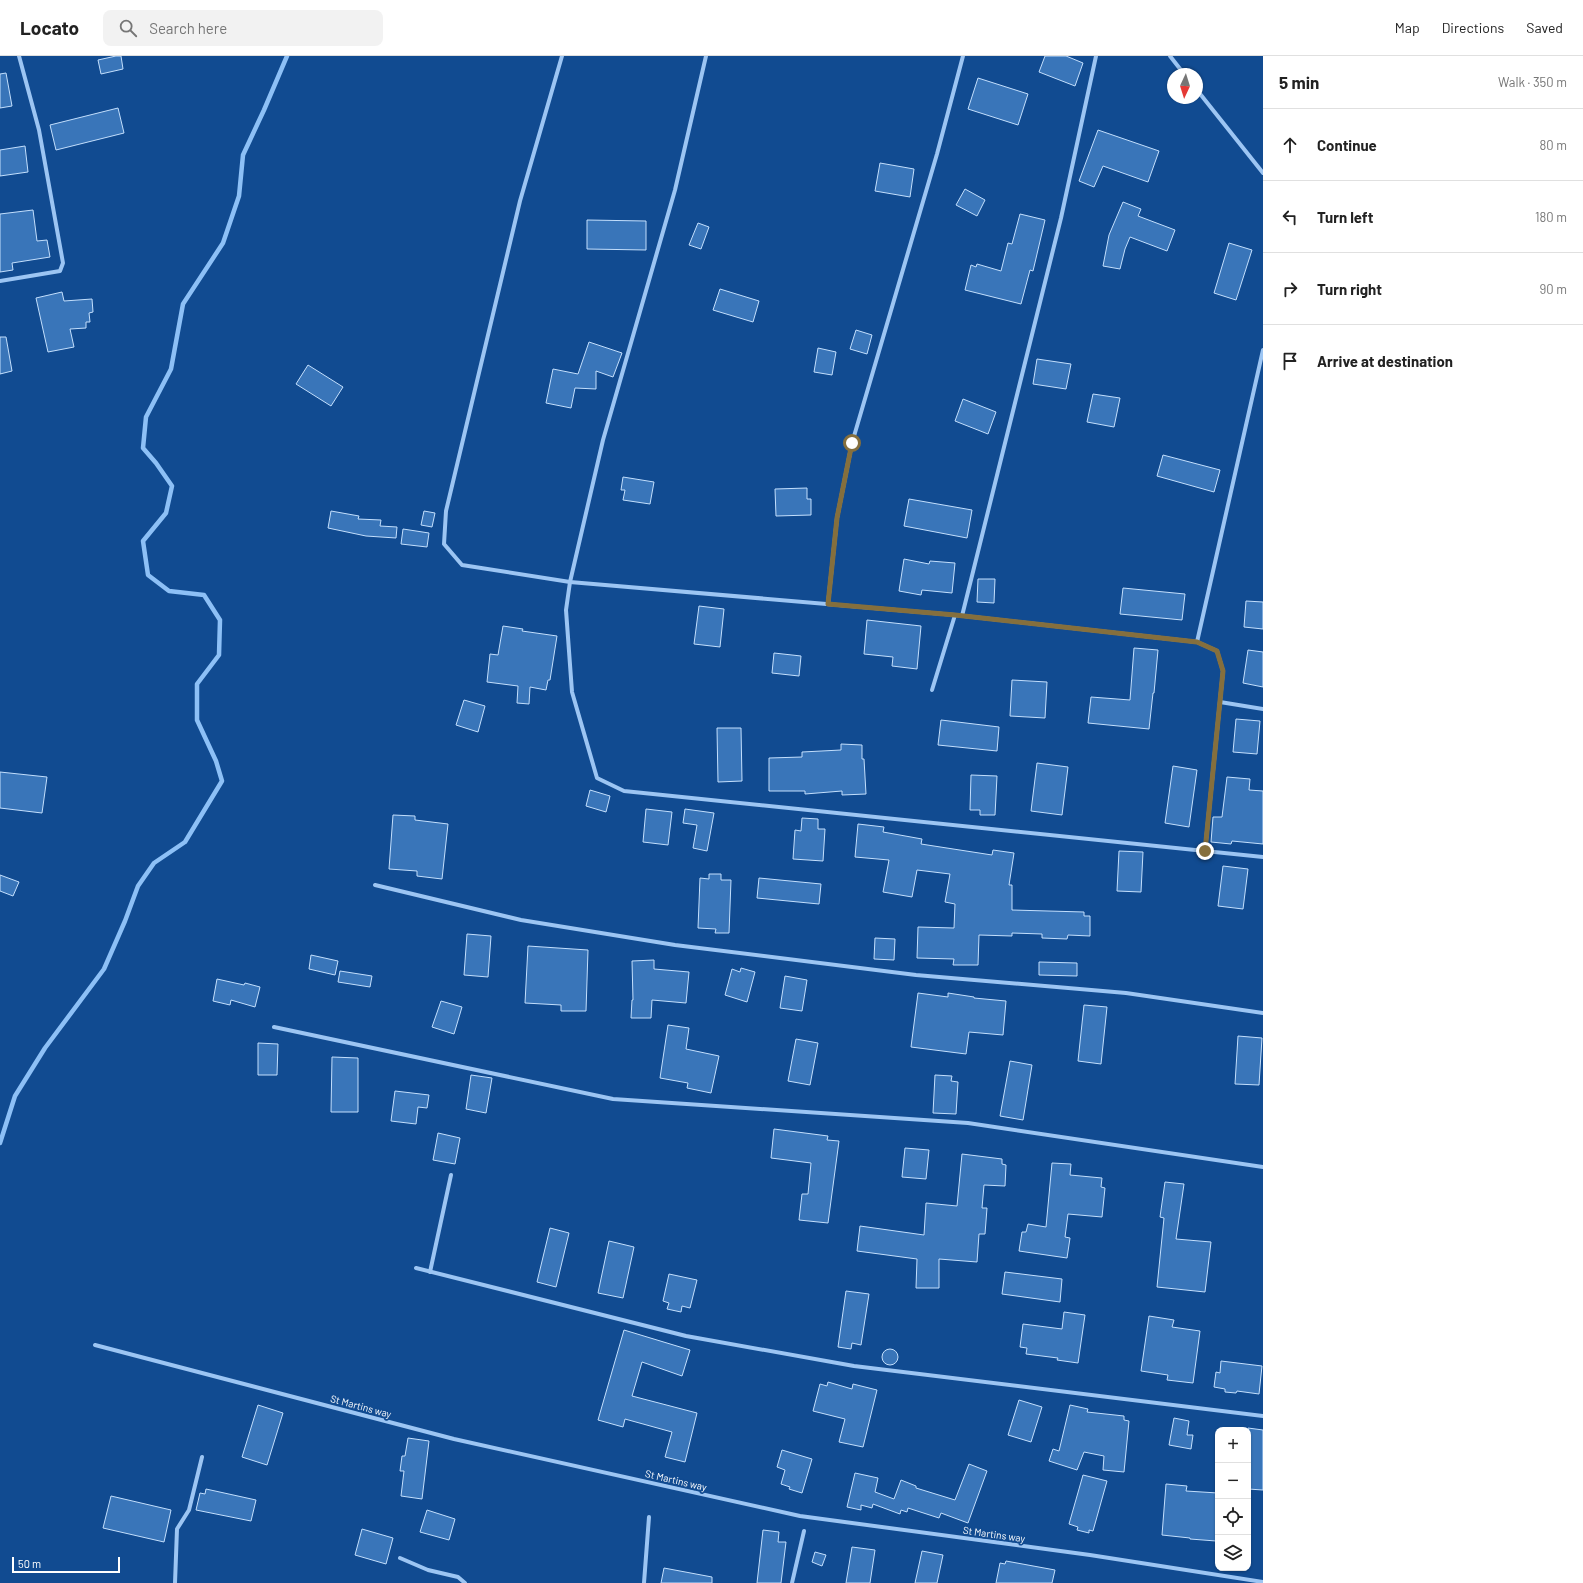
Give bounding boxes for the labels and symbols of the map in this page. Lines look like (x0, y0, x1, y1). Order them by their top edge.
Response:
north arrow (1167, 68, 1203, 104)
route start (843, 434, 861, 452)
route end (1196, 842, 1214, 860)
street label: St Martins way (329, 1392, 393, 1420)
street label: St Martins way (644, 1467, 708, 1493)
street label: St Martins way (962, 1524, 1026, 1544)
scale bar (12, 1555, 120, 1574)

